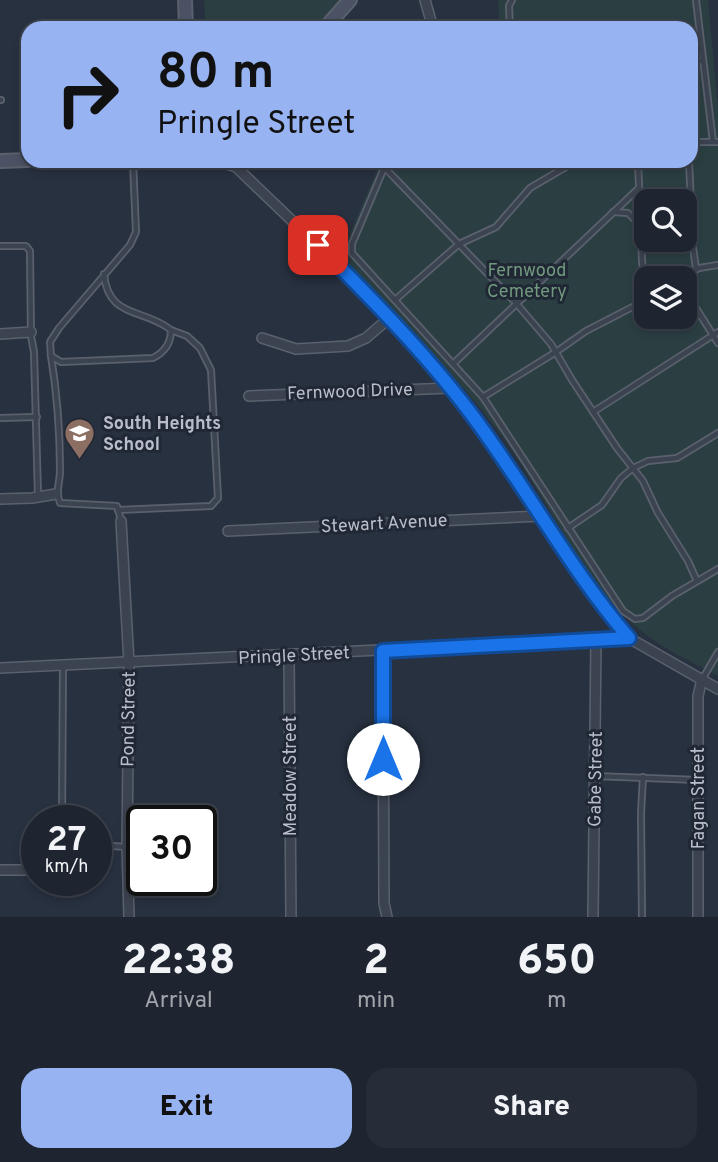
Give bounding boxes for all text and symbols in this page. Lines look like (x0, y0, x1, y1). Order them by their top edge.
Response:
text: 80 m (157, 44, 274, 106)
icon: right (42, 49, 133, 140)
text: Pringle Street (157, 105, 355, 145)
map controls (634, 189, 697, 329)
button: search (634, 189, 697, 252)
pin (288, 215, 348, 275)
icon: arrive (299, 226, 337, 264)
park label: Fernwood Cemetery (487, 260, 567, 304)
button: layers (634, 266, 697, 329)
street label: Fernwood Drive (287, 379, 413, 406)
place label: South Heights School (103, 413, 221, 457)
school or university icon: South Heights School (63, 416, 97, 460)
street label: Stewart Avenue (320, 510, 448, 539)
street label: Pringle Street (238, 642, 350, 671)
street label: Pond Street (117, 671, 142, 767)
street label: Meadow Street (280, 716, 303, 836)
position arrow (346, 722, 420, 796)
street label: Gabe Street (584, 731, 609, 827)
street label: Fagan Street (688, 747, 711, 849)
speed limit sign: 30 (126, 805, 217, 896)
text: 27 (47, 819, 86, 863)
text: km/h (45, 856, 88, 879)
text: 22:38 (122, 936, 235, 989)
text: 2 (363, 936, 389, 989)
text: 650 (517, 936, 596, 989)
text: Arrival (144, 987, 213, 1016)
text: min (357, 987, 395, 1016)
text: m (547, 987, 566, 1016)
button: Exit (21, 1068, 352, 1148)
button: Share (366, 1068, 697, 1148)

